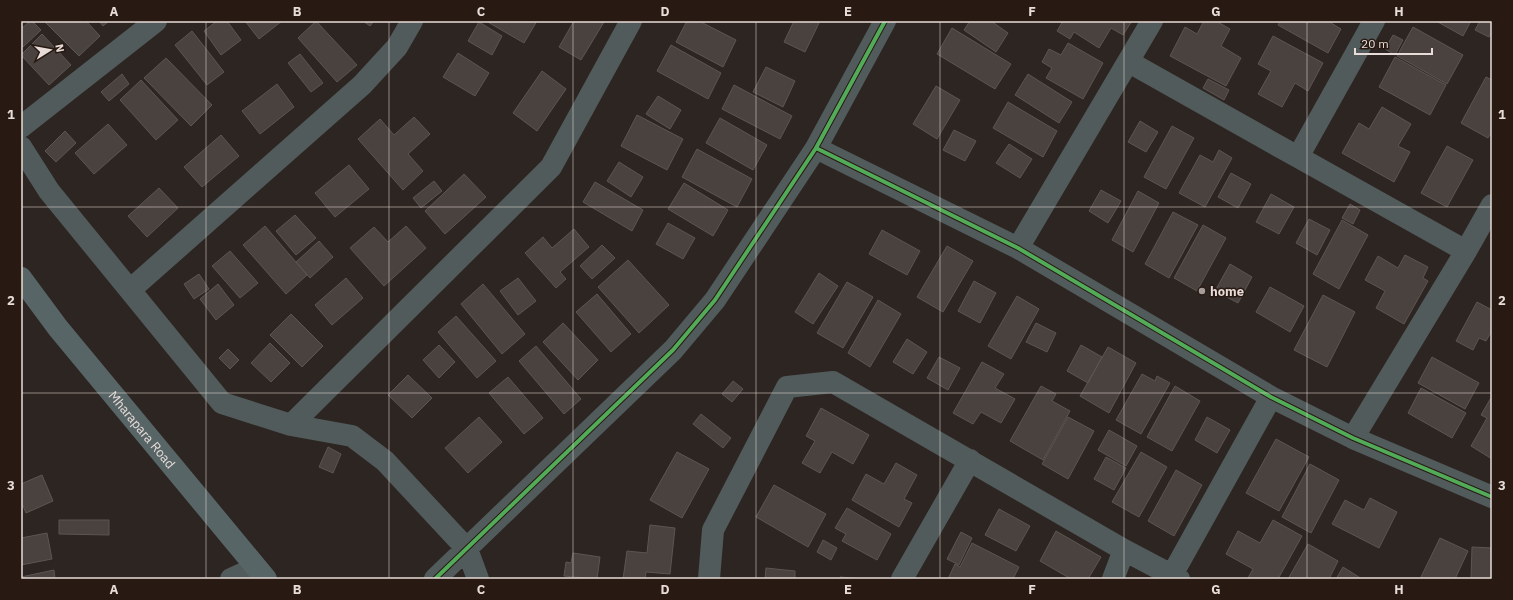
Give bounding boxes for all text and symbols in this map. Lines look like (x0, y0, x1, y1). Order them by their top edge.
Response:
text: A (110, 3, 119, 20)
text: B (293, 3, 302, 20)
text: C (477, 3, 486, 20)
text: D (660, 3, 670, 20)
text: E (844, 3, 852, 20)
text: F (1028, 3, 1036, 20)
text: G (1211, 3, 1221, 20)
text: H (1394, 3, 1404, 20)
north arrow (30, 30, 70, 70)
scale bar (1355, 30, 1432, 56)
text: 20 m (1361, 36, 1389, 51)
text: N (52, 43, 67, 53)
text: 1 (7, 106, 15, 123)
text: 1 (1498, 106, 1506, 123)
place label: home (1210, 283, 1244, 300)
marker: home (1197, 286, 1207, 296)
text: 2 (7, 292, 15, 309)
text: 2 (1498, 292, 1506, 309)
street label: Mharapara Road (105, 387, 179, 472)
text: 3 (7, 477, 15, 494)
text: 3 (1498, 477, 1506, 494)
text: A (110, 581, 119, 598)
text: B (293, 581, 302, 598)
text: C (477, 581, 486, 598)
text: D (660, 581, 670, 598)
text: E (844, 581, 852, 598)
text: F (1028, 581, 1036, 598)
text: G (1211, 581, 1221, 598)
text: H (1394, 581, 1404, 598)

